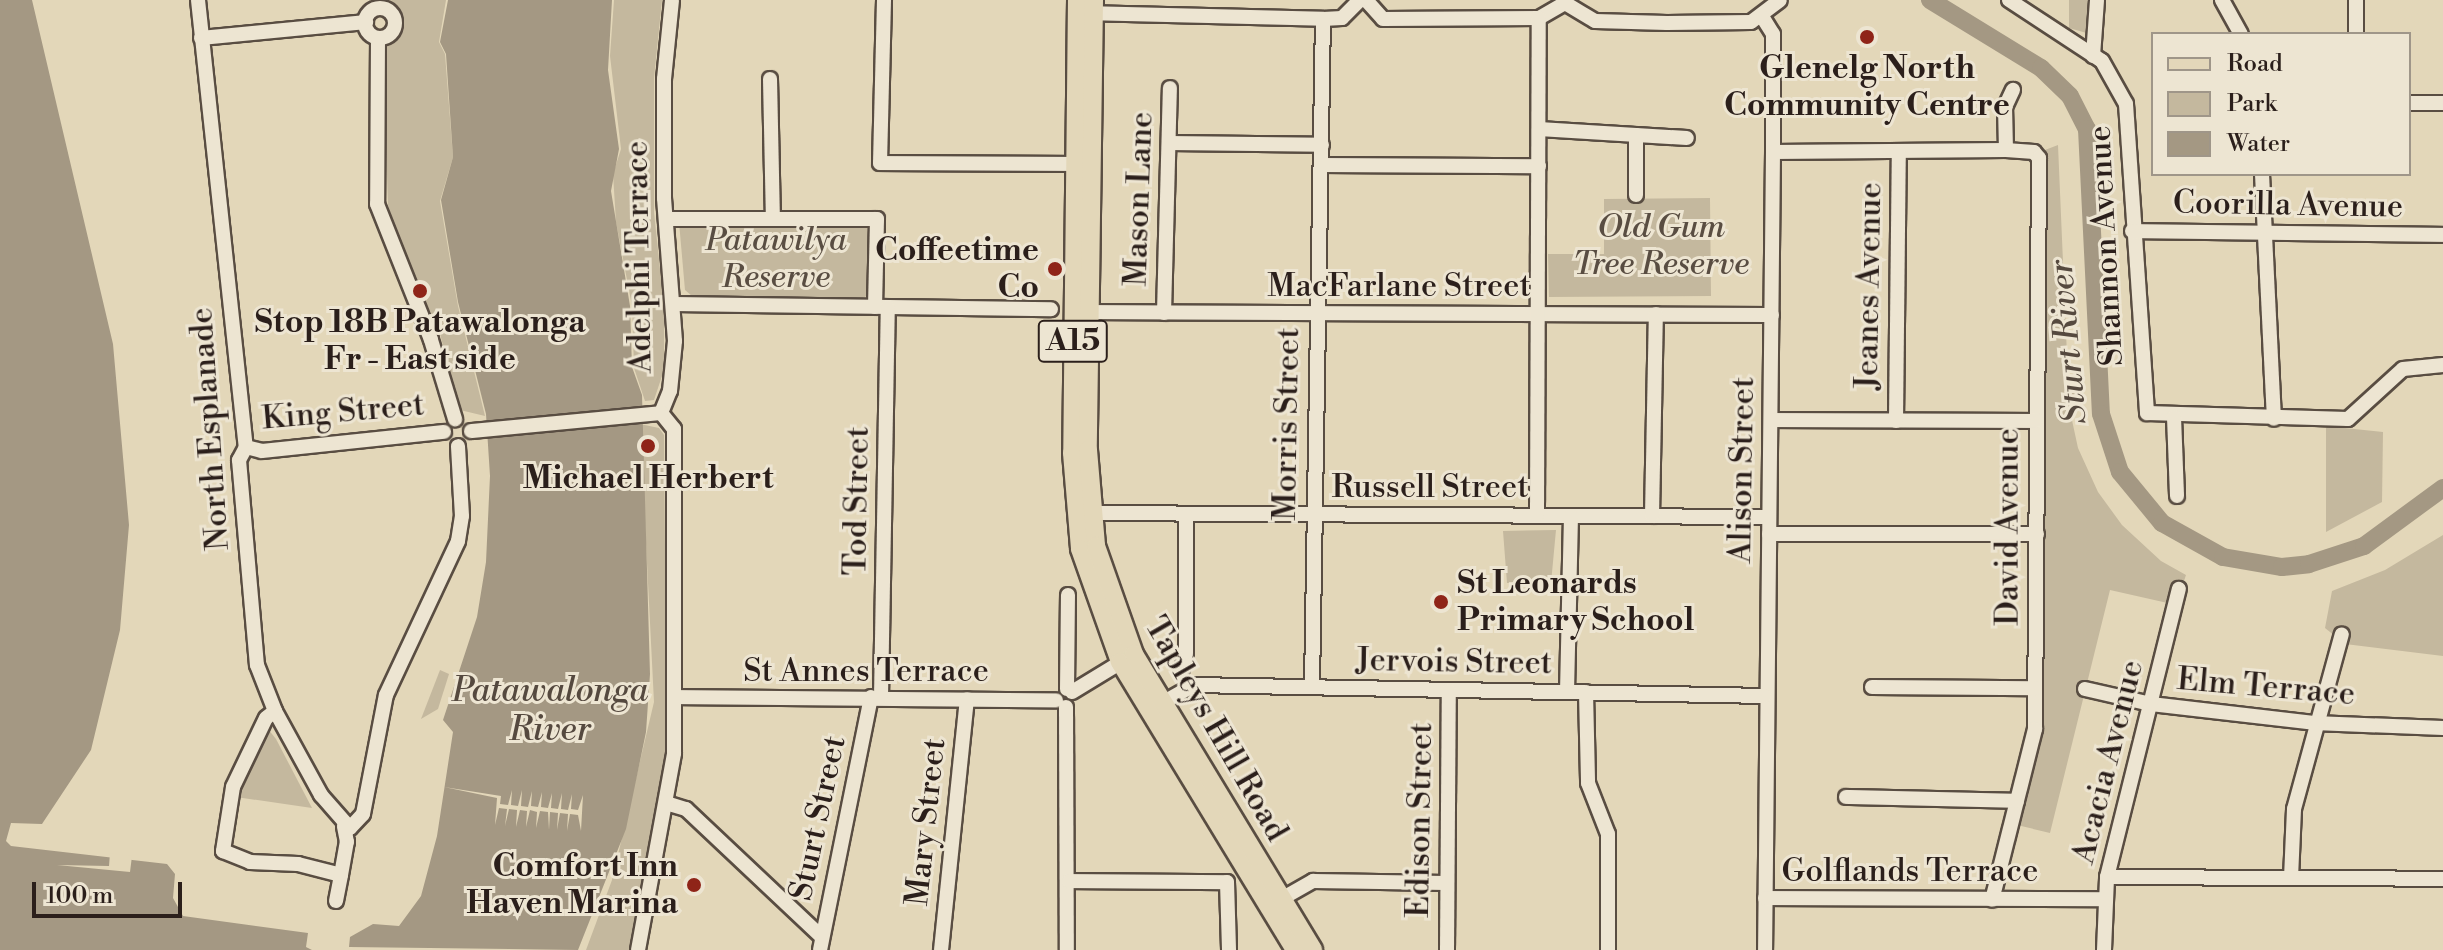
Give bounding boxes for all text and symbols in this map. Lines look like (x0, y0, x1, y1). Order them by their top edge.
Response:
marker: Glenelg North Community Centre (1858, 28, 1876, 46)
legend (2151, 32, 2411, 176)
text: Road (2227, 49, 2283, 79)
place label: Glenelg North Community Centre (1724, 50, 2010, 125)
text: Park (2227, 89, 2277, 119)
street label: Mason Lane (1117, 111, 1161, 287)
street label: Shannon Avenue (2081, 125, 2131, 367)
text: Water (2227, 129, 2290, 159)
street label: Adelphi Terrace (618, 140, 660, 374)
street label: Jeanes Avenue (1848, 182, 1890, 390)
street label: Coorilla Avenue (2173, 184, 2403, 226)
park label: Old Gum Tree Reserve (1573, 209, 1749, 284)
park label: Patawilya Reserve (705, 222, 847, 297)
place label: Coffeetime Co (875, 232, 1039, 307)
water label: Sturt River (2042, 258, 2096, 426)
marker: Coffeetime Co (1046, 260, 1064, 278)
street label: MacFarlane Street (1267, 267, 1531, 305)
marker: Stop 18B Patawalonga Fr - East side (411, 282, 429, 300)
place label: Stop 18B Patawalonga Fr - East side (254, 304, 586, 379)
street label: North Esplanade (182, 306, 238, 552)
road number: A15 (1037, 315, 1109, 367)
street label: Morris Street (1266, 327, 1308, 521)
street label: Alison Street (1721, 376, 1763, 564)
street label: King Street (260, 386, 426, 438)
street label: Tod Street (837, 426, 877, 576)
street label: David Avenue (1989, 428, 2027, 626)
marker: Michael Herbert (639, 437, 657, 455)
place label: Michael Herbert (522, 459, 774, 497)
street label: Russell Street (1332, 468, 1528, 506)
place label: St Leonards Primary School (1457, 565, 1694, 640)
marker: St Leonards Primary School (1432, 593, 1450, 611)
street label: Tapleys Hill Road (1136, 610, 1296, 848)
street label: Jervois Street (1356, 641, 1552, 683)
street label: St Annes Terrace (743, 652, 989, 690)
street label: Acacia Avenue (2064, 656, 2152, 868)
street label: Elm Terrace (2175, 660, 2357, 714)
water label: Patawalonga River (452, 671, 648, 750)
street label: Edison Street (1399, 722, 1441, 918)
street label: Sturt Street (782, 732, 854, 904)
street label: Mary Street (898, 736, 954, 908)
place label: Comfort Inn Haven Marina (466, 848, 678, 923)
street label: Golflands Terrace (1782, 852, 2038, 890)
scale bar (36, 866, 186, 916)
marker: Comfort Inn Haven Marina (685, 876, 703, 894)
text: 100 m (46, 881, 113, 911)

